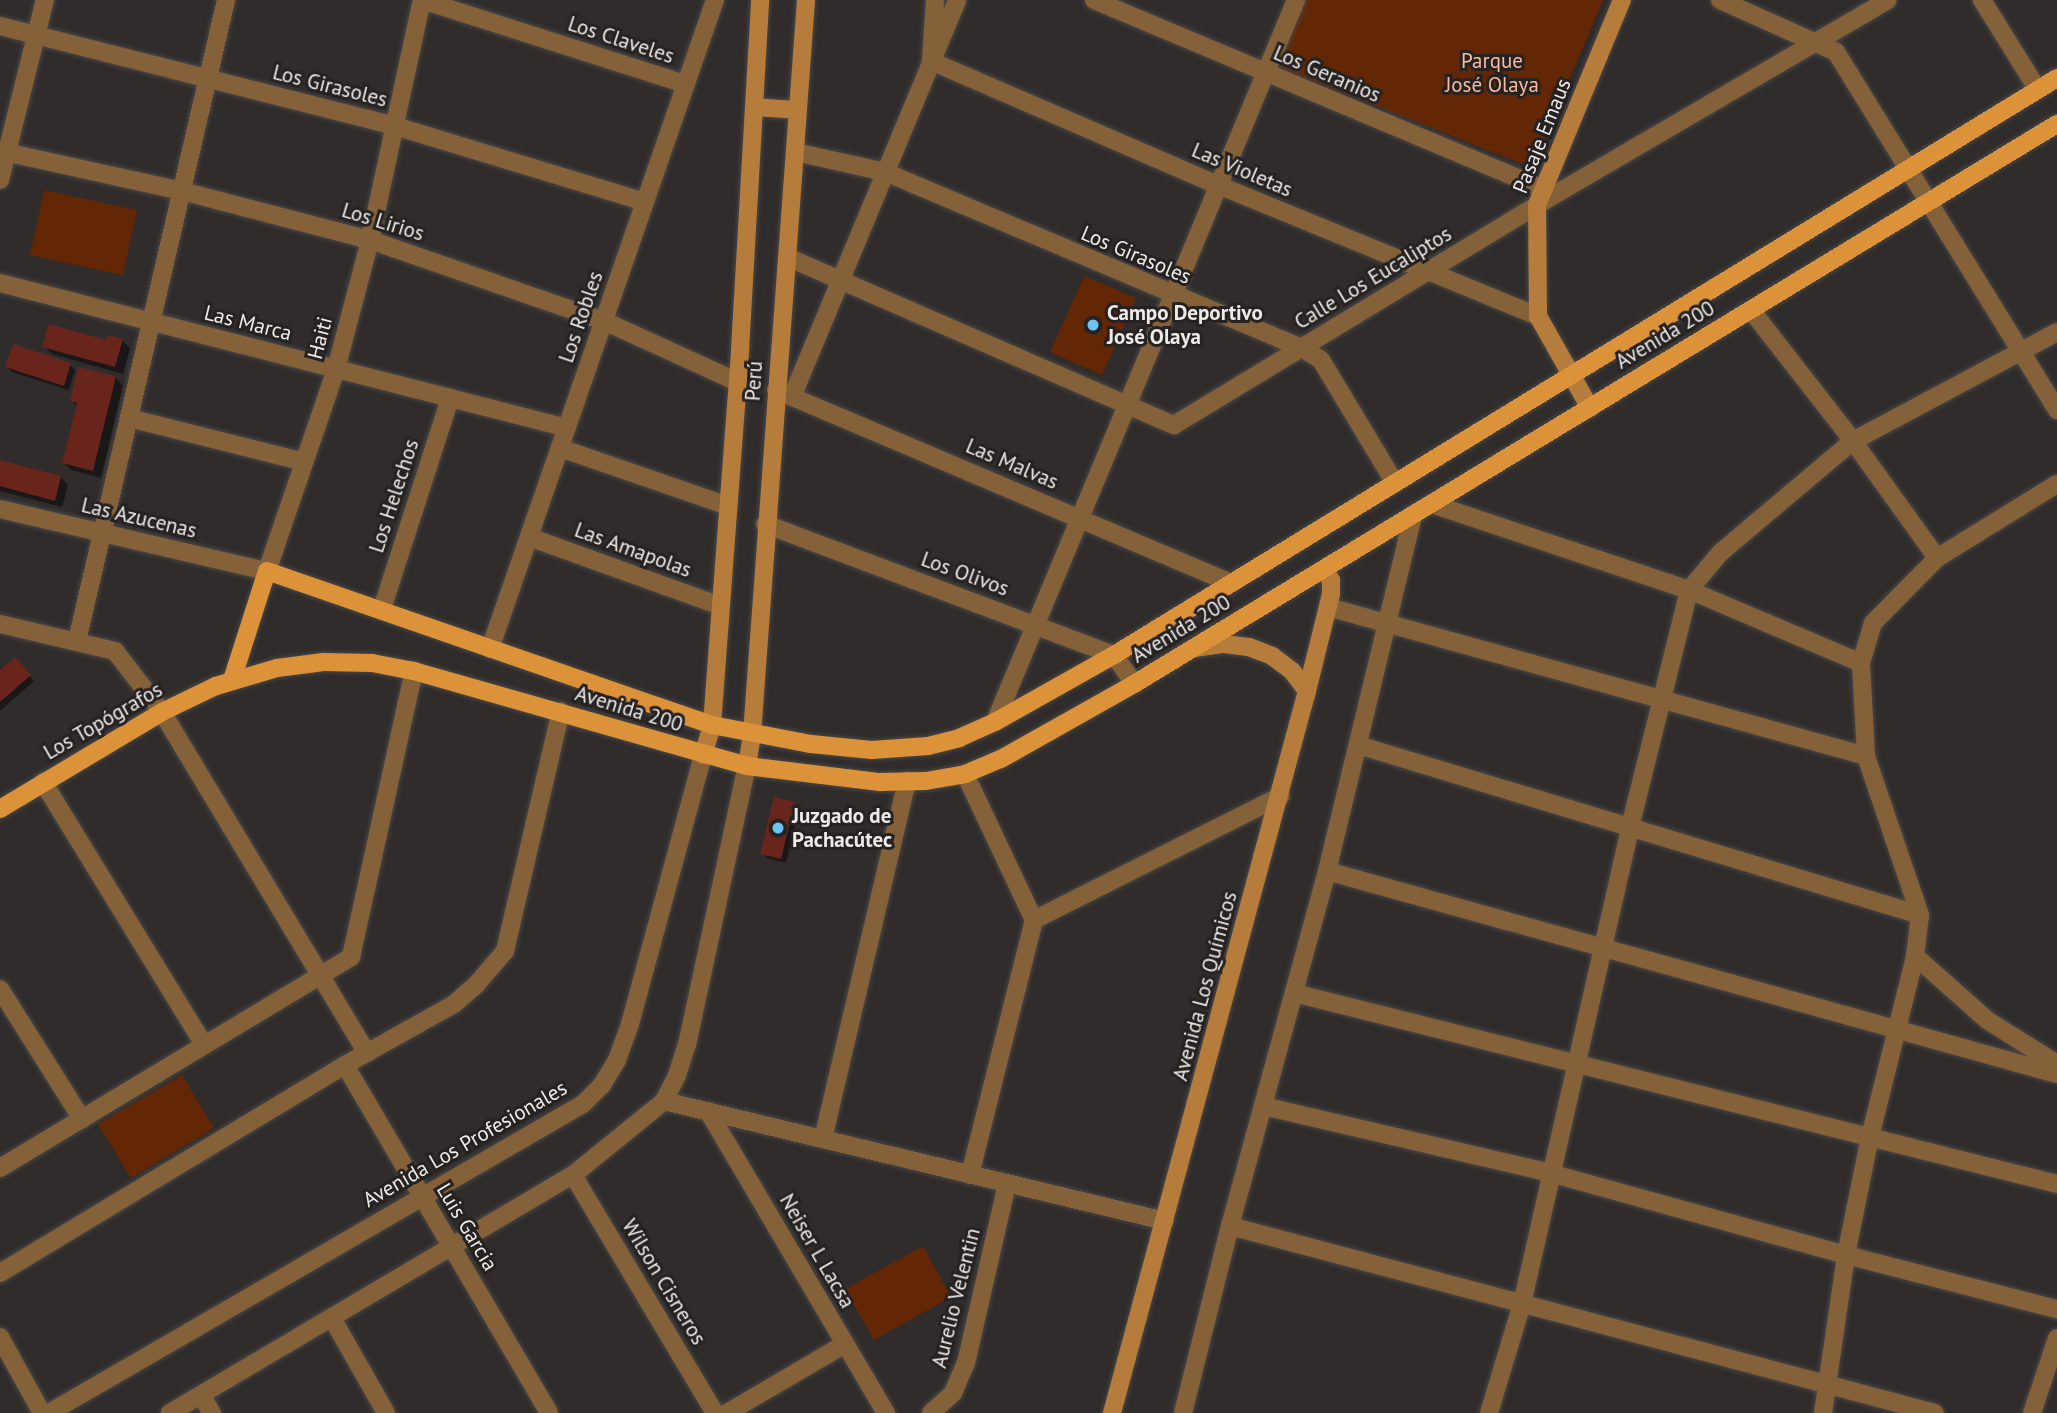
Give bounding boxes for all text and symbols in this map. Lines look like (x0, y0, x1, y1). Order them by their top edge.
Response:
street label: Los Claveles (565, 11, 677, 69)
street label: Los Geranios (1270, 40, 1384, 108)
park label: Parque José Olaya (1445, 48, 1539, 98)
street label: Los Girasoles (270, 60, 390, 112)
street label: Pasaje Emaus (1508, 75, 1576, 197)
street label: Las Violetas (1188, 137, 1296, 203)
street label: Los Lirios (339, 198, 427, 246)
street label: Los Girasoles (1077, 221, 1195, 289)
street label: Calle Los Eucaliptos (1290, 221, 1456, 335)
street label: Los Robles (554, 268, 608, 366)
street label: Avenida 200 (1611, 296, 1719, 374)
street label: Las Marca (202, 300, 294, 346)
place label: Campo Deportivo José Olaya (1107, 300, 1263, 350)
street label: Haiti (302, 314, 338, 362)
marker: Campo Deportivo José Olaya (1085, 317, 1101, 333)
street label: Perú (740, 360, 768, 402)
street label: Las Malvas (962, 433, 1062, 495)
street label: Los Helechos (364, 436, 424, 556)
street label: Las Azucenas (79, 492, 199, 544)
street label: Las Amapolas (571, 517, 695, 583)
street label: Los Olivos (918, 547, 1012, 601)
street label: Avenida 200 (1127, 590, 1235, 668)
street label: Los Topógrafos (39, 677, 167, 765)
street label: Avenida 200 (572, 681, 686, 737)
place label: Juzgado de Pachacútec (792, 803, 892, 853)
marker: Juzgado de Pachacútec (770, 820, 786, 836)
street label: Avenida Los Químicos (1168, 889, 1242, 1083)
street label: Avenida Los Profesionales (358, 1075, 572, 1213)
street label: Luis Garcia (431, 1179, 503, 1275)
street label: Neiser L Lacsa (774, 1189, 860, 1313)
street label: Wilson Cisneros (617, 1215, 711, 1349)
street label: Aurelio Velentin (926, 1225, 986, 1371)

